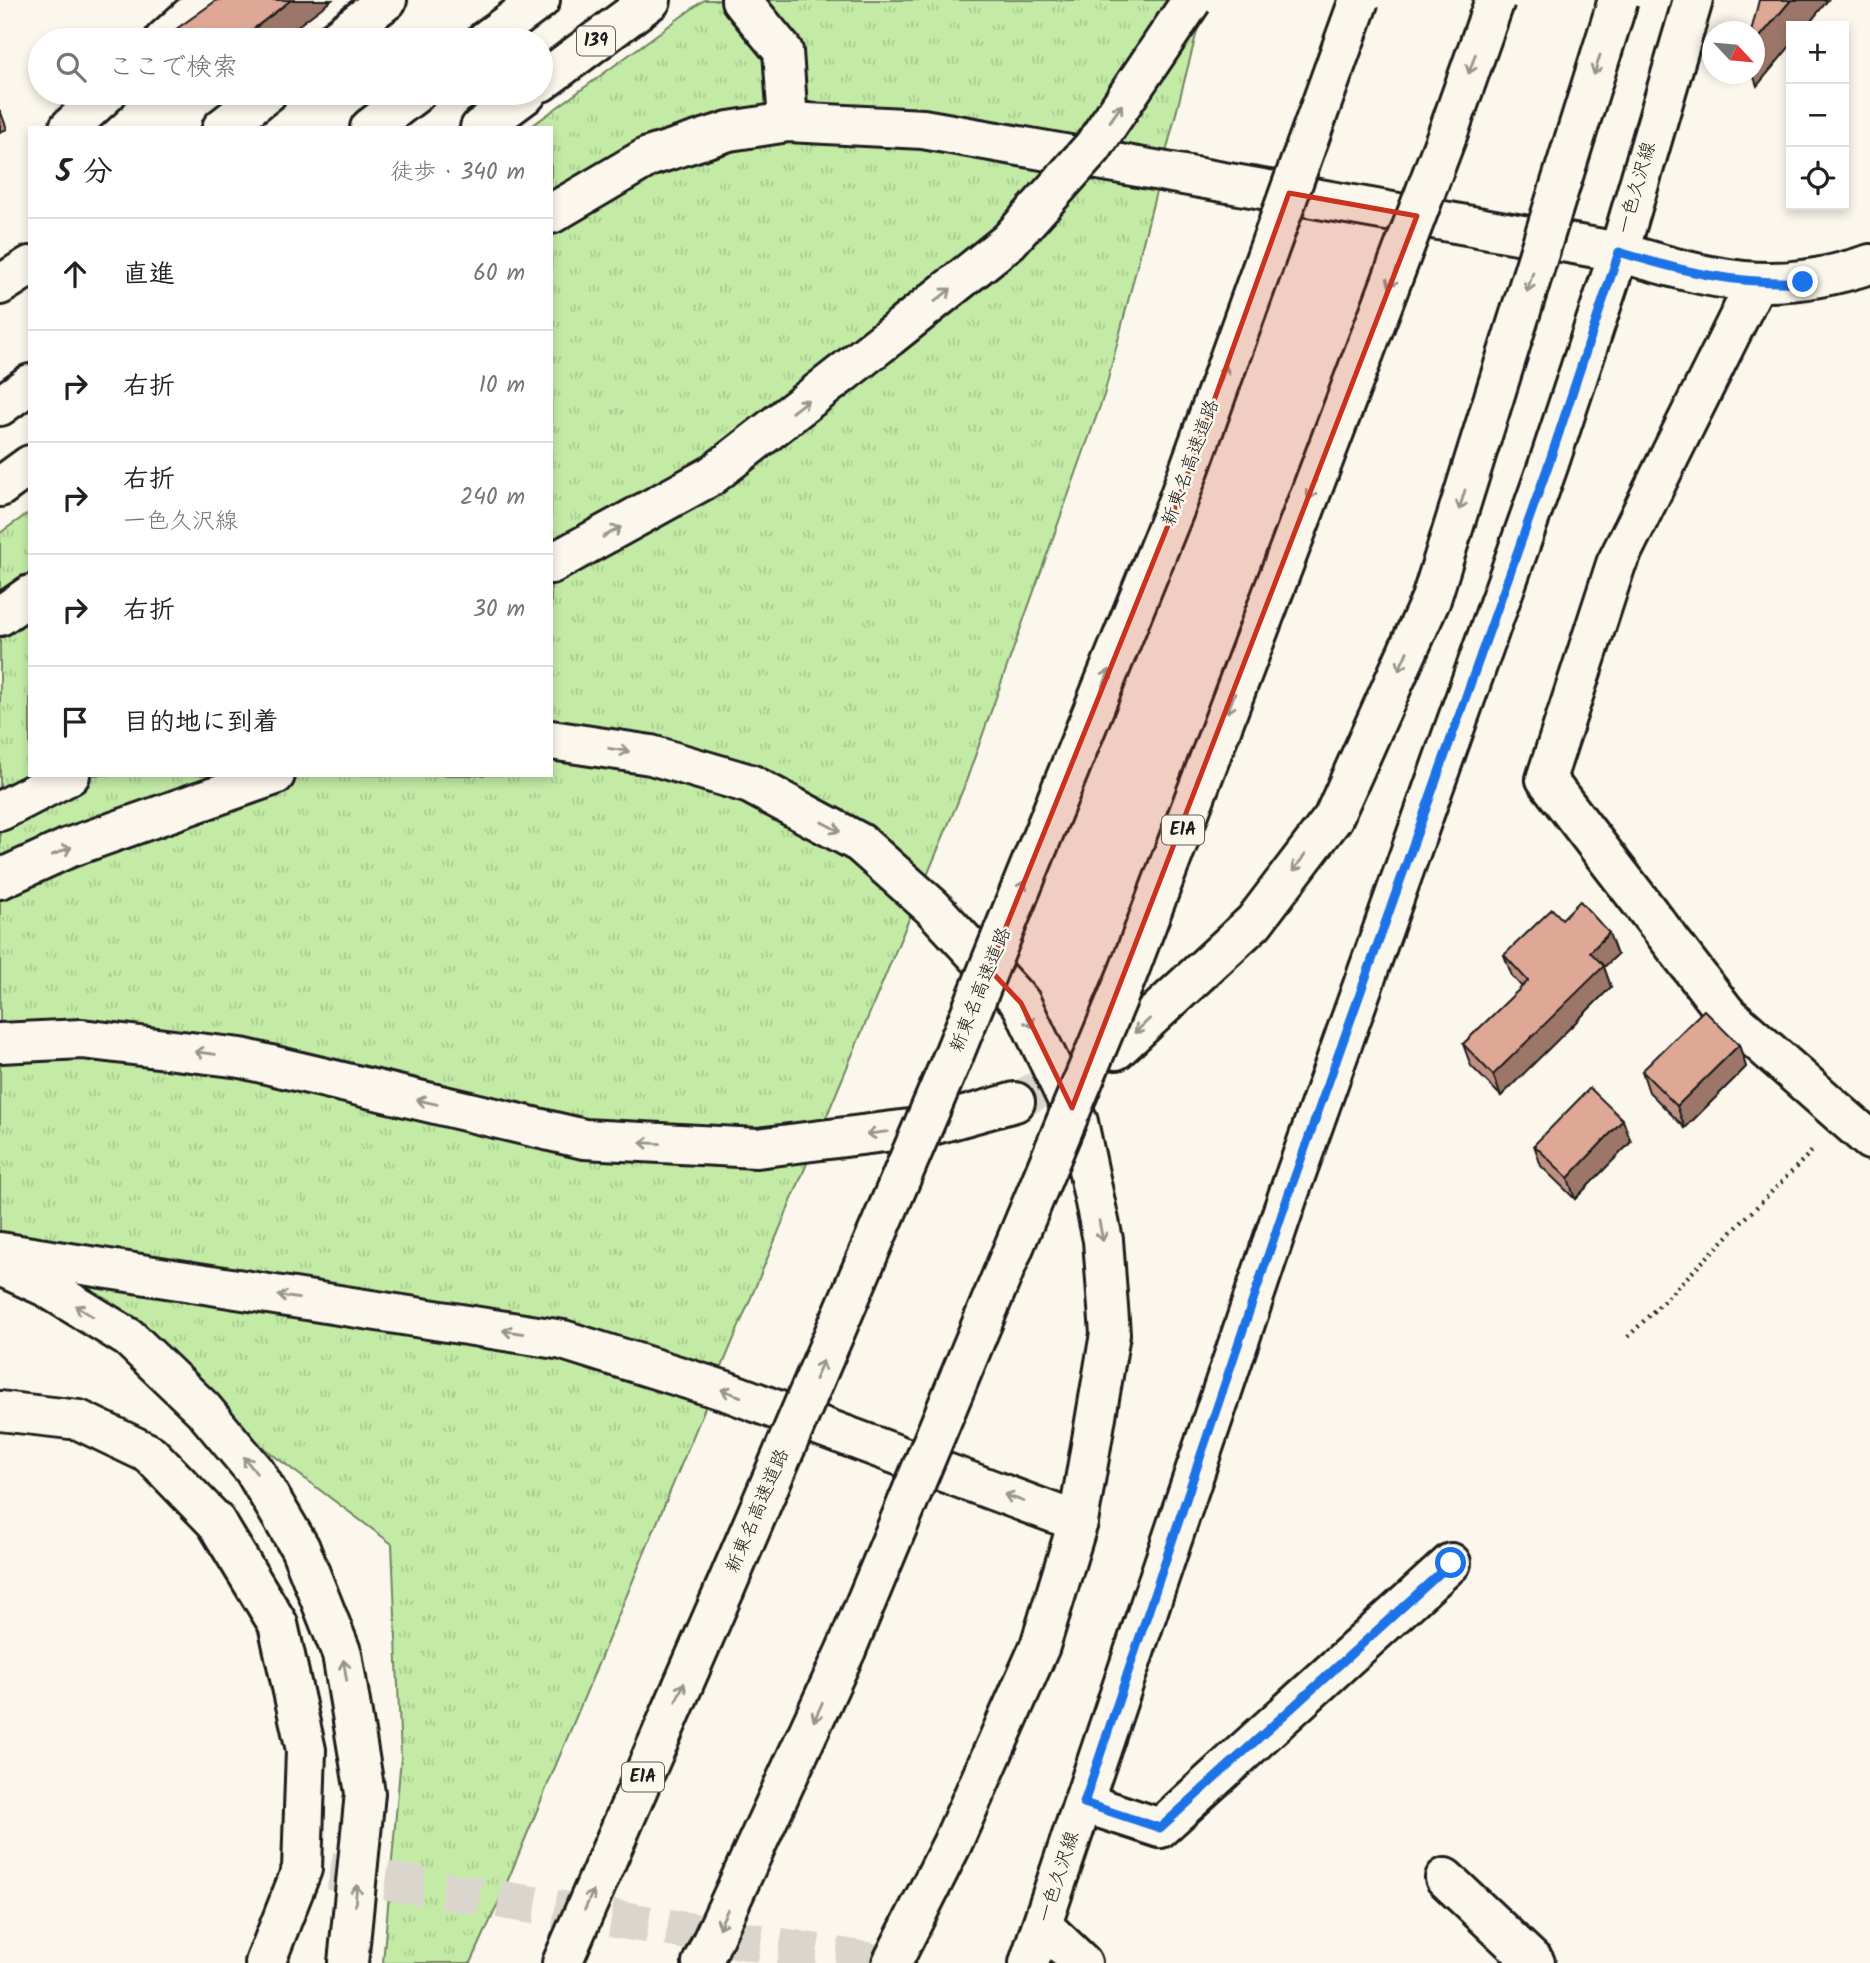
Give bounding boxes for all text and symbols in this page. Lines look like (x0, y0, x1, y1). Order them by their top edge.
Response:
north arrow (1702, 21, 1765, 84)
map controls (1786, 21, 1849, 210)
button: + (1786, 21, 1849, 84)
road number: 139 (577, 26, 615, 56)
search box (28, 28, 553, 105)
text: ここで検索 (108, 47, 238, 89)
icon: search (52, 48, 90, 86)
one-way arrow (1465, 53, 1477, 75)
one-way arrow (1590, 54, 1603, 76)
button: − (1786, 84, 1849, 147)
one-way arrow (1109, 104, 1123, 124)
street label: 一色久沢線 (1609, 138, 1665, 238)
button: locate (1786, 147, 1849, 210)
text: 5 分 (56, 149, 113, 197)
text: 徒歩 · 340 m (390, 155, 525, 191)
text: 直進 (123, 254, 175, 296)
icon: ahead (56, 255, 94, 293)
text: 60 m (473, 256, 525, 292)
one-way arrow (1386, 266, 1398, 288)
route end (1787, 266, 1818, 297)
one-way arrow (1522, 271, 1535, 293)
one-way arrow (933, 287, 951, 302)
one-way arrow (1218, 365, 1231, 386)
text: 右折 (123, 366, 175, 408)
icon: right (56, 367, 94, 405)
text: 10 m (479, 368, 525, 404)
street label: 新東名高速道路 (1154, 395, 1228, 531)
one-way arrow (791, 399, 809, 414)
text: 右折 (123, 459, 175, 501)
icon: right (56, 479, 94, 517)
one-way arrow (1305, 479, 1318, 501)
text: 240 m (460, 480, 525, 516)
one-way arrow (1455, 488, 1467, 510)
text: 一色久沢線 (123, 504, 238, 540)
one-way arrow (601, 525, 621, 539)
text: 右折 (123, 590, 175, 632)
icon: right (56, 591, 94, 629)
text: 30 m (473, 592, 525, 628)
one-way arrow (1396, 650, 1409, 672)
one-way arrow (1101, 668, 1114, 690)
one-way arrow (1224, 691, 1237, 713)
text: 目的地に到着 (123, 702, 279, 744)
icon: arrive (56, 703, 94, 741)
one-way arrow (607, 744, 630, 757)
road number: E1A (1162, 816, 1204, 844)
one-way arrow (820, 821, 841, 835)
one-way arrow (51, 844, 73, 857)
one-way arrow (1292, 853, 1307, 872)
one-way arrow (1016, 879, 1029, 901)
street label: 新東名高速道路 (942, 923, 1020, 1057)
one-way arrow (1022, 1007, 1035, 1028)
one-way arrow (1133, 1018, 1151, 1034)
one-way arrow (195, 1047, 217, 1060)
one-way arrow (417, 1095, 439, 1108)
one-way arrow (866, 1126, 889, 1139)
one-way arrow (640, 1136, 662, 1149)
one-way arrow (1095, 1219, 1108, 1242)
one-way arrow (277, 1291, 300, 1304)
one-way arrow (75, 1303, 95, 1317)
one-way arrow (502, 1325, 525, 1338)
one-way arrow (813, 1360, 826, 1382)
one-way arrow (721, 1386, 743, 1398)
street label: 新東名高速道路 (718, 1444, 798, 1578)
one-way arrow (242, 1456, 257, 1475)
one-way arrow (1003, 1491, 1025, 1503)
route start (1435, 1547, 1466, 1578)
one-way arrow (338, 1659, 351, 1682)
one-way arrow (674, 1682, 687, 1703)
one-way arrow (810, 1701, 824, 1722)
road number: E1A (622, 1762, 664, 1792)
street label: 一色久沢線 (1030, 1827, 1088, 1927)
one-way arrow (350, 1885, 363, 1907)
one-way arrow (584, 1890, 597, 1912)
one-way arrow (716, 1908, 729, 1929)

